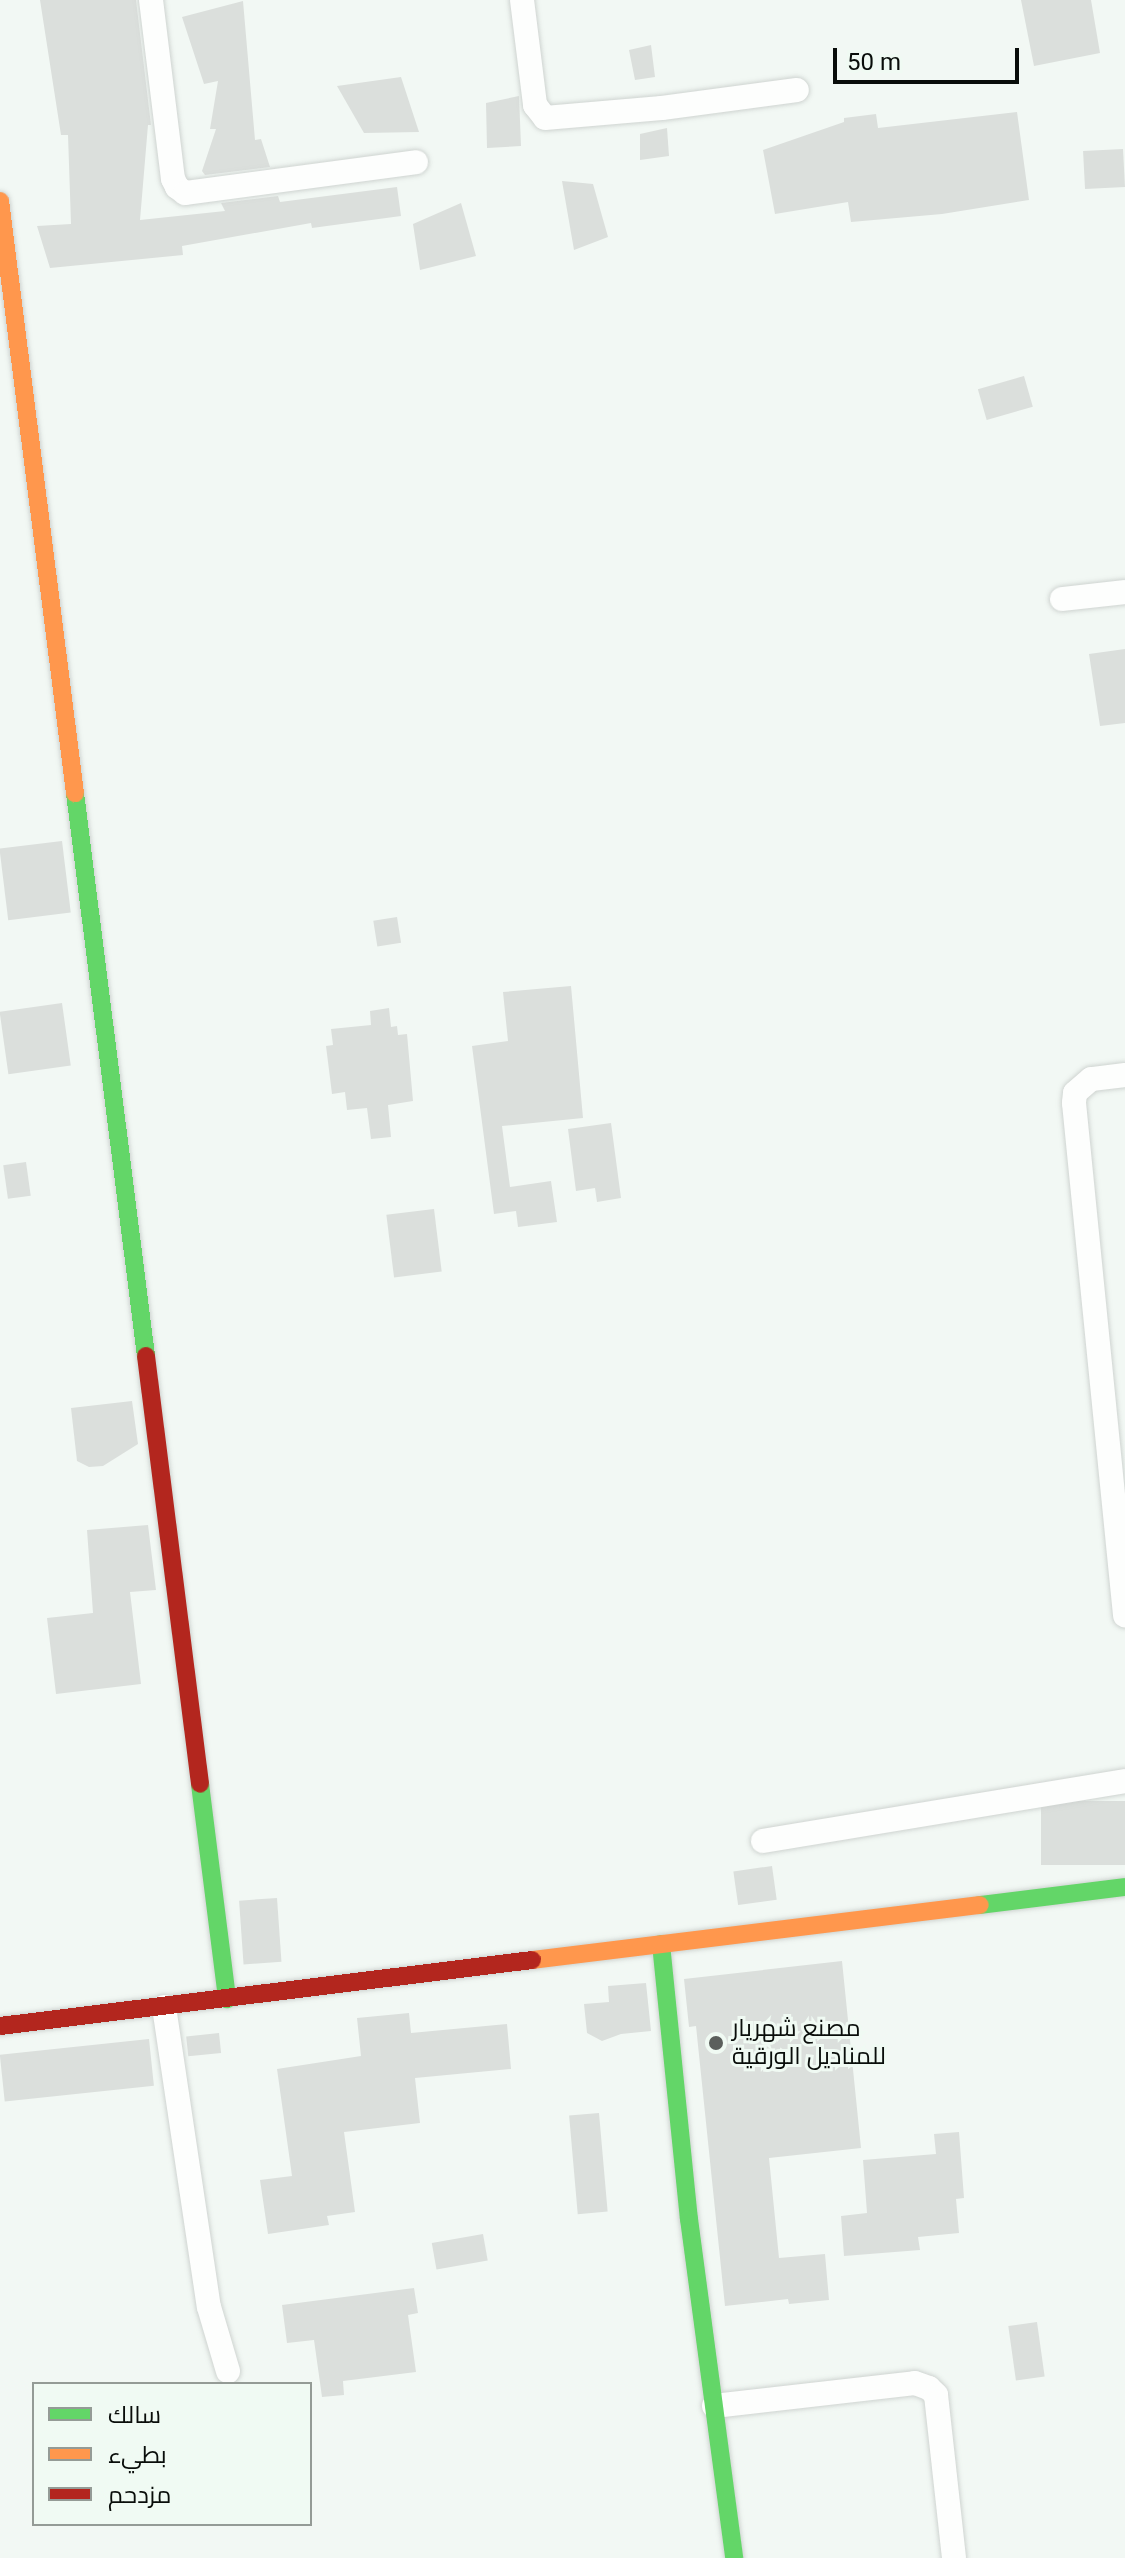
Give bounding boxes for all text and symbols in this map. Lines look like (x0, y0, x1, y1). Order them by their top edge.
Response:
scale bar (837, 32, 1023, 82)
text: 50 m (847, 48, 901, 76)
place label: مصنع شهريار للمناديل الورقية (732, 2015, 886, 2071)
marker: مصنع شهريار للمناديل الورقية (707, 2034, 725, 2052)
legend (32, 2382, 312, 2526)
text: سالك (108, 2401, 161, 2429)
text: بطيء (108, 2441, 167, 2469)
text: مزدحم (108, 2481, 171, 2509)

